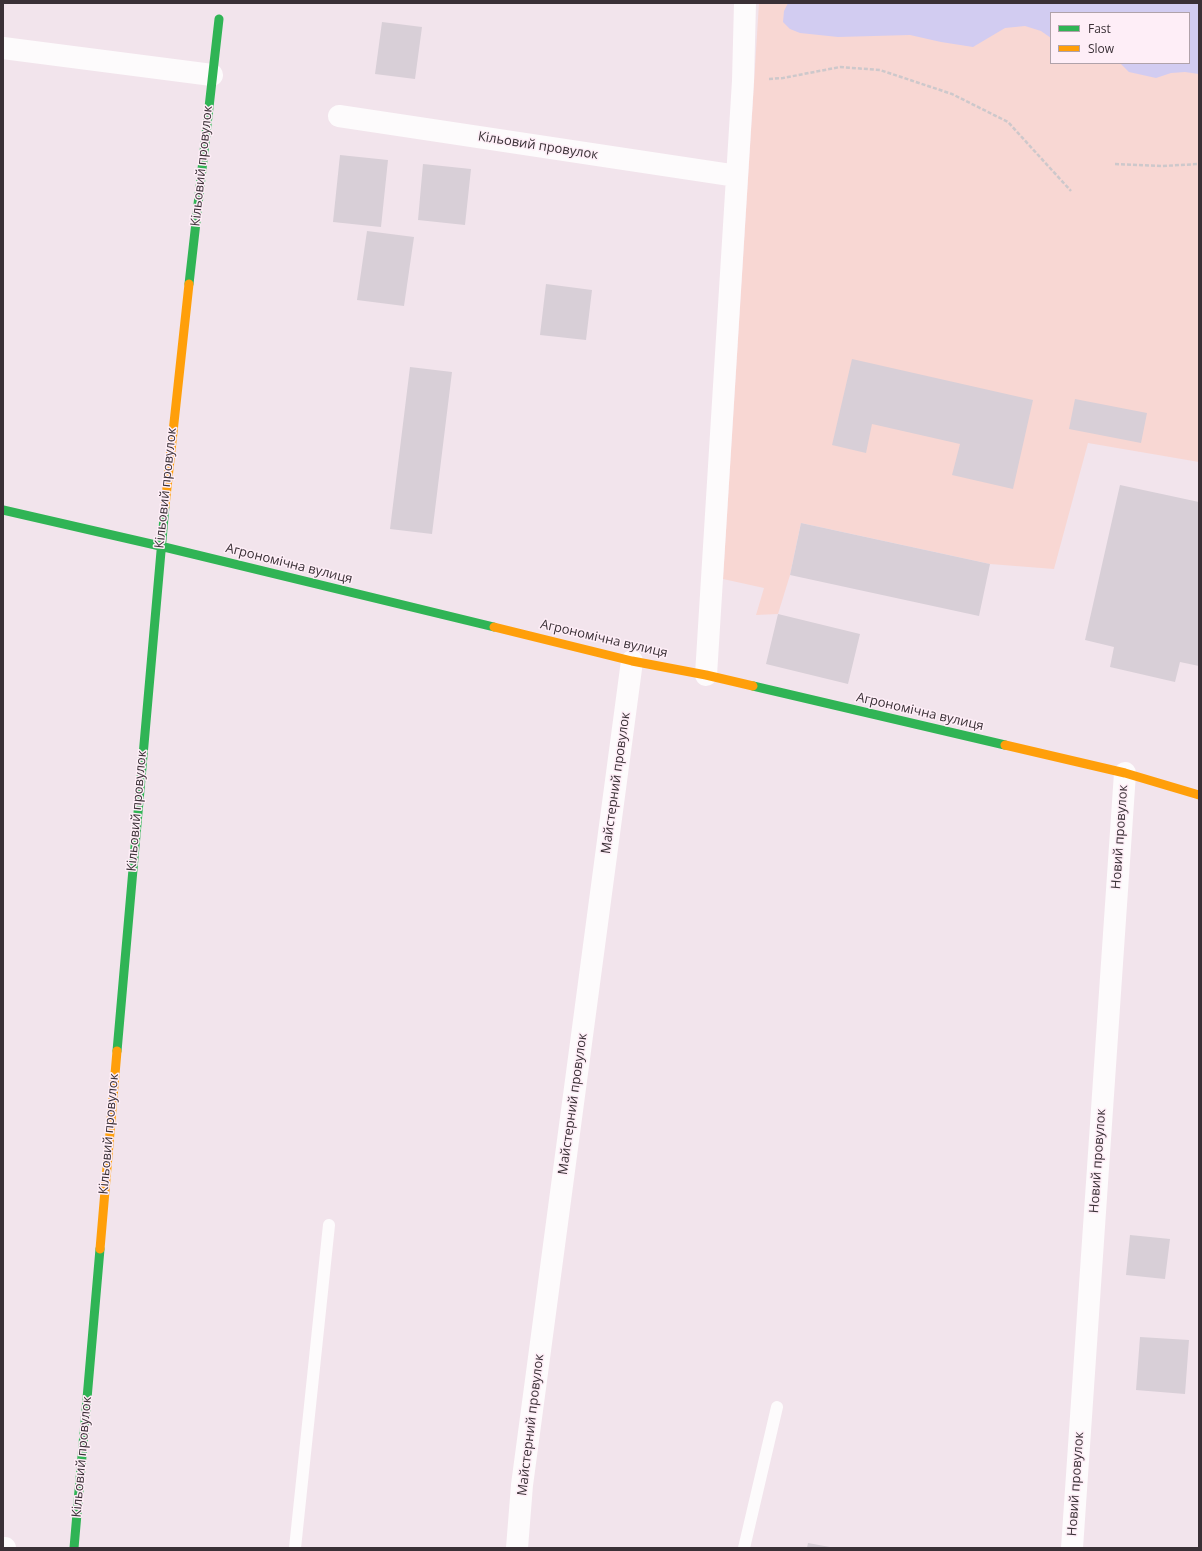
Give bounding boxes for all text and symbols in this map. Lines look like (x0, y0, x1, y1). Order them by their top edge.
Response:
legend (1050, 12, 1190, 64)
text: Fast (1088, 20, 1111, 37)
text: Slow (1088, 40, 1114, 57)
street label: Кільовий провулок (188, 105, 216, 227)
street label: Кільовий провулок (477, 129, 599, 163)
street label: Кільовий провулок (152, 427, 180, 549)
street label: Агрономічна вулиця (224, 541, 354, 587)
street label: Агрономічна вулиця (539, 617, 669, 661)
street label: Агрономічна вулиця (855, 690, 985, 734)
street label: Майстерний провулок (598, 711, 634, 855)
street label: Кільовий провулок (124, 750, 150, 872)
street label: Новий провулок (1109, 784, 1131, 890)
street label: Майстерний провулок (555, 1032, 591, 1176)
street label: Кільовий провулок (96, 1073, 122, 1195)
street label: Новий провулок (1087, 1108, 1109, 1214)
street label: Майстерний провулок (515, 1353, 547, 1497)
street label: Кільовий провулок (69, 1396, 95, 1518)
street label: Новий провулок (1065, 1431, 1087, 1537)

